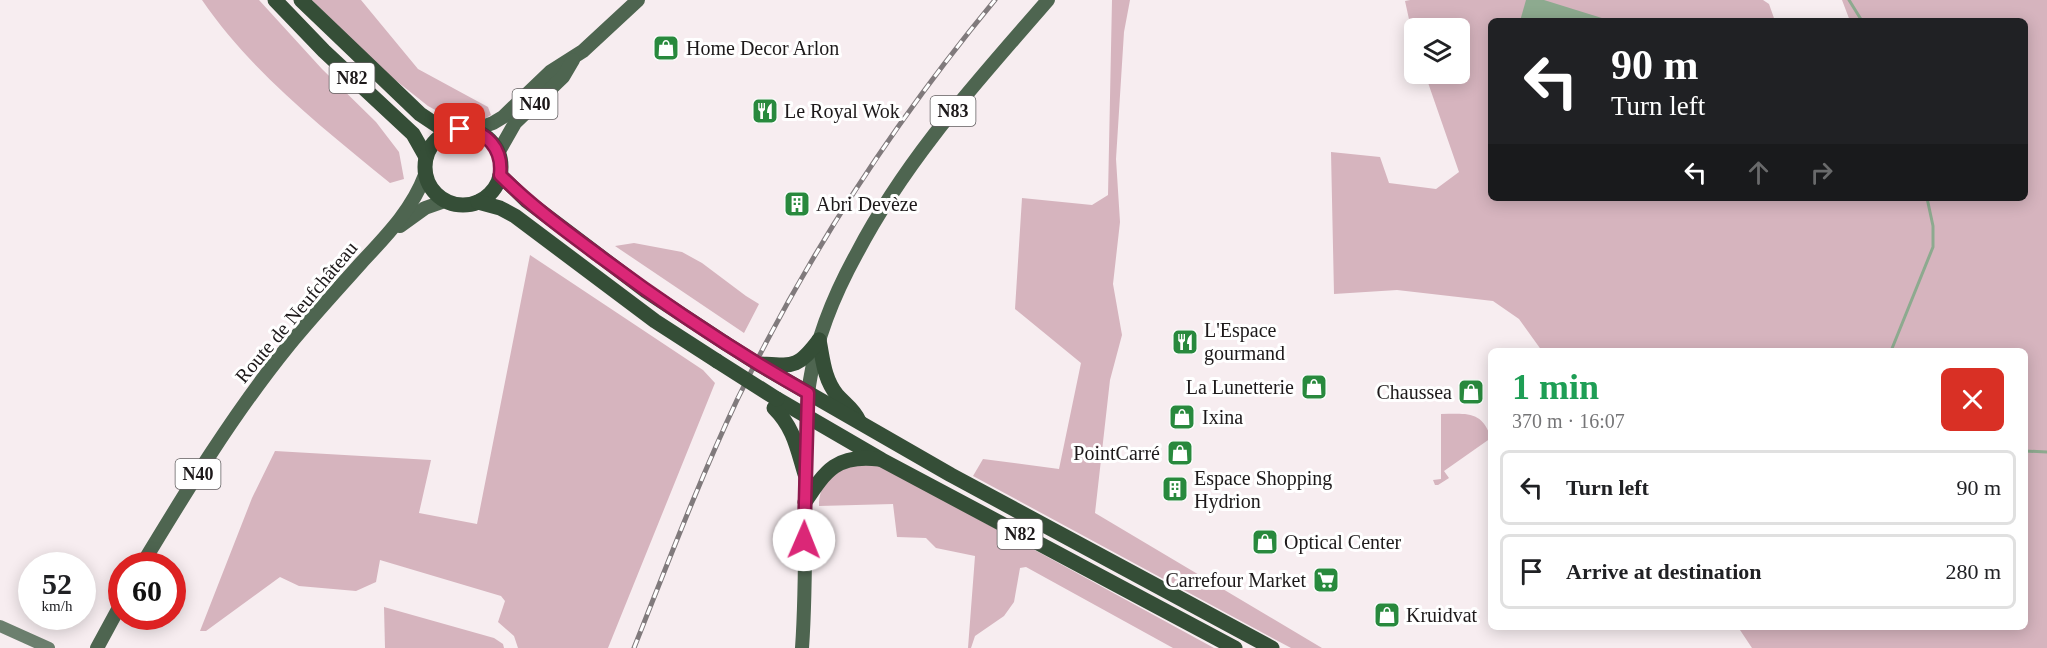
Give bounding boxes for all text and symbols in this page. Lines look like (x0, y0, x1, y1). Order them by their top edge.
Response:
map controls (1404, 18, 1470, 84)
button: layers (1404, 18, 1470, 84)
shop icon: Home Decor Arlon (651, 33, 681, 63)
place label: Home Decor Arlon (686, 37, 839, 59)
icon: left (1512, 42, 1590, 120)
text: 90 m (1611, 42, 1699, 88)
road number: N82 (330, 63, 374, 93)
road number: N40 (512, 89, 558, 119)
text: Turn left (1611, 91, 1705, 121)
restaurant icon: Le Royal Wok (750, 96, 780, 126)
road number: N83 (930, 96, 976, 126)
place label: Le Royal Wok (784, 100, 900, 123)
pin (434, 103, 485, 154)
icon: arrive (443, 112, 476, 145)
icon: left (1679, 156, 1712, 189)
icon: ahead (1742, 156, 1775, 189)
icon: right (1805, 156, 1838, 189)
building icon: Abri Devèze (782, 189, 812, 219)
place label: Abri Devèze (816, 193, 918, 215)
street label: Route de Neufchâteau (230, 237, 362, 387)
place label: L'Espace gourmand (1204, 319, 1285, 365)
restaurant icon: L'Espace gourmand (1170, 327, 1200, 357)
text: 1 min (1512, 367, 1599, 407)
button: close (1941, 368, 2004, 431)
shop icon: La Lunetterie (1299, 372, 1329, 402)
place label: La Lunetterie (1186, 376, 1294, 398)
shop icon: Chaussea (1456, 377, 1486, 407)
place label: Chaussea (1376, 381, 1452, 403)
shop icon: Ixina (1167, 402, 1197, 432)
place label: Ixina (1202, 406, 1243, 428)
text: 370 m · 16:07 (1512, 410, 1625, 432)
shop icon: PointCarré (1165, 438, 1195, 468)
place label: PointCarré (1073, 442, 1160, 464)
road number: N40 (176, 459, 220, 489)
place label: Espace Shopping Hydrion (1194, 467, 1332, 513)
icon: left (1515, 471, 1548, 504)
building icon: Espace Shopping Hydrion (1160, 474, 1190, 504)
text: Turn left (1566, 475, 1649, 500)
text: 90 m (1956, 475, 2001, 500)
position arrow (772, 508, 836, 572)
road number: N82 (998, 519, 1042, 549)
shop icon: Optical Center (1250, 527, 1280, 557)
place label: Optical Center (1284, 531, 1402, 554)
speed limit sign: 60 (108, 552, 186, 630)
icon: arrive (1515, 555, 1548, 588)
text: Arrive at destination (1566, 559, 1762, 584)
text: 280 m (1945, 559, 2001, 584)
supermarket icon: Carrefour Market (1311, 565, 1341, 595)
text: 52 (42, 567, 72, 600)
place label: Carrefour Market (1166, 569, 1306, 591)
text: km/h (42, 598, 72, 614)
shop icon: Kruidvat (1372, 600, 1402, 630)
place label: Kruidvat (1406, 604, 1478, 626)

